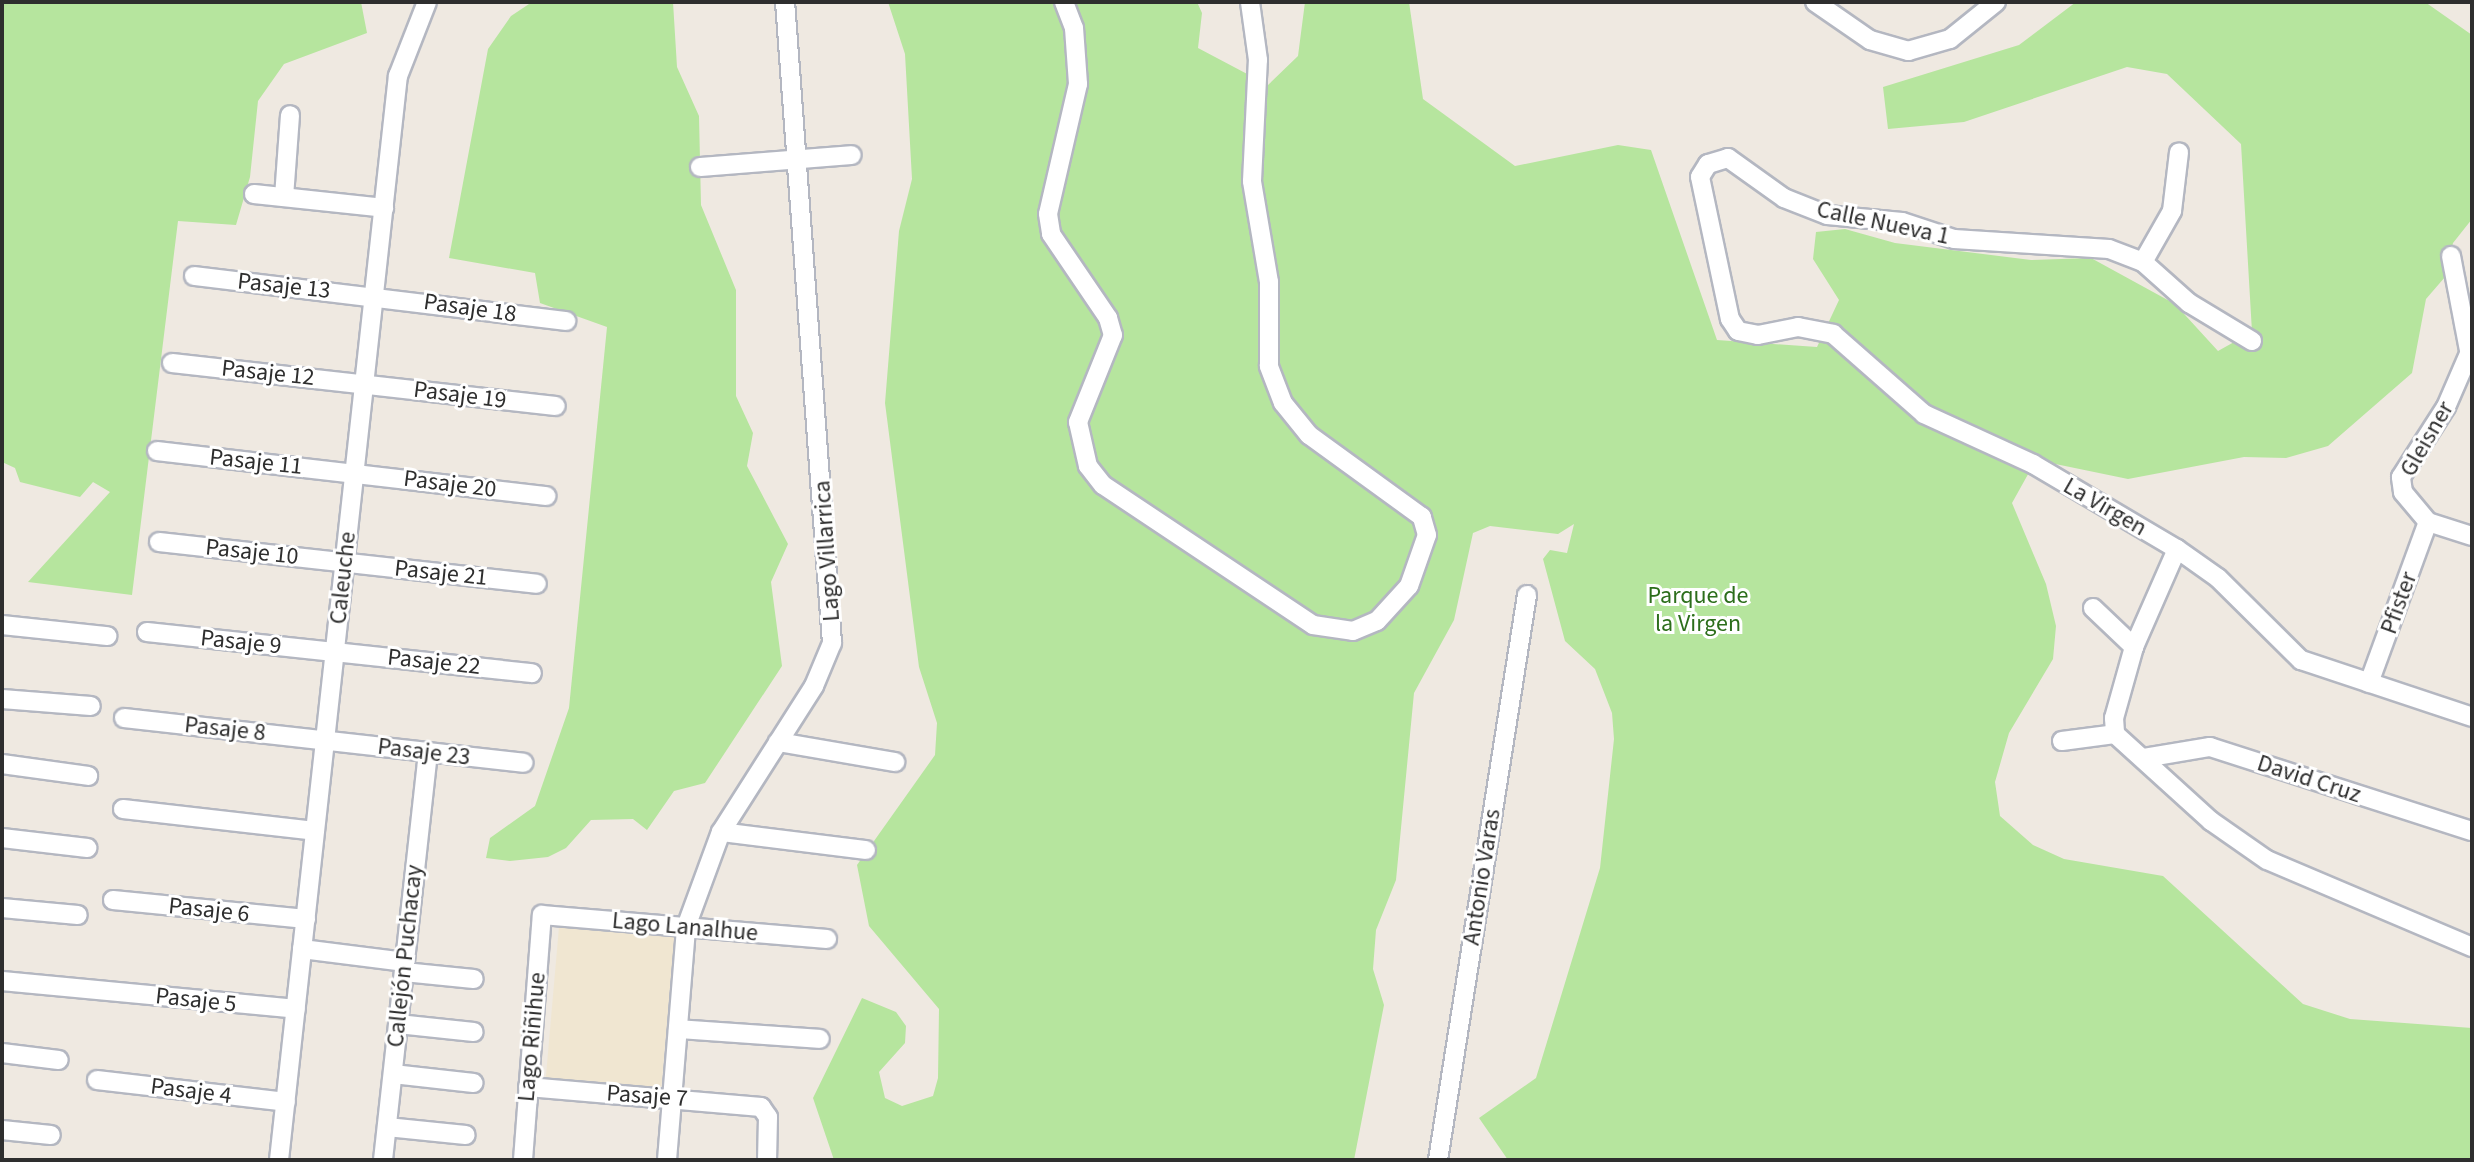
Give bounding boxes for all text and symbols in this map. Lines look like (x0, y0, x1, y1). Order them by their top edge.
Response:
street label: Calle Nueva 1 (1814, 195, 1952, 251)
street label: Pasaje 13 (236, 267, 332, 305)
street label: Pasaje 18 (422, 287, 518, 329)
street label: Pasaje 12 (220, 354, 316, 392)
street label: Pasaje 19 (412, 375, 508, 415)
street label: Gleisner (2394, 396, 2460, 482)
street label: Pasaje 11 (208, 443, 304, 481)
street label: Pasaje 20 (402, 464, 498, 504)
street label: La Virgen (2058, 472, 2152, 542)
street label: Lago Villarrica (808, 480, 846, 622)
street label: Caleuche (324, 530, 362, 626)
street label: Pasaje 10 (204, 533, 300, 571)
street label: Pasaje 21 (393, 554, 489, 592)
street label: Pfister (2375, 568, 2423, 638)
park label: Parque de la Virgen (1647, 582, 1749, 638)
street label: Pasaje 9 (199, 623, 283, 661)
street label: Pasaje 22 (386, 643, 482, 681)
street label: Pasaje 8 (183, 710, 267, 748)
street label: Pasaje 23 (376, 732, 472, 772)
street label: David Cruz (2253, 749, 2365, 809)
street label: Antonio Varas (1457, 807, 1507, 947)
street label: Callejón Puchacay (381, 863, 429, 1049)
street label: Pasaje 6 (167, 891, 251, 929)
street label: Lago Lanalhue (611, 906, 759, 948)
street label: Lago Riñihue (512, 971, 552, 1103)
street label: Pasaje 5 (154, 981, 238, 1019)
street label: Pasaje 4 (149, 1072, 233, 1110)
street label: Pasaje 7 (605, 1079, 689, 1113)

